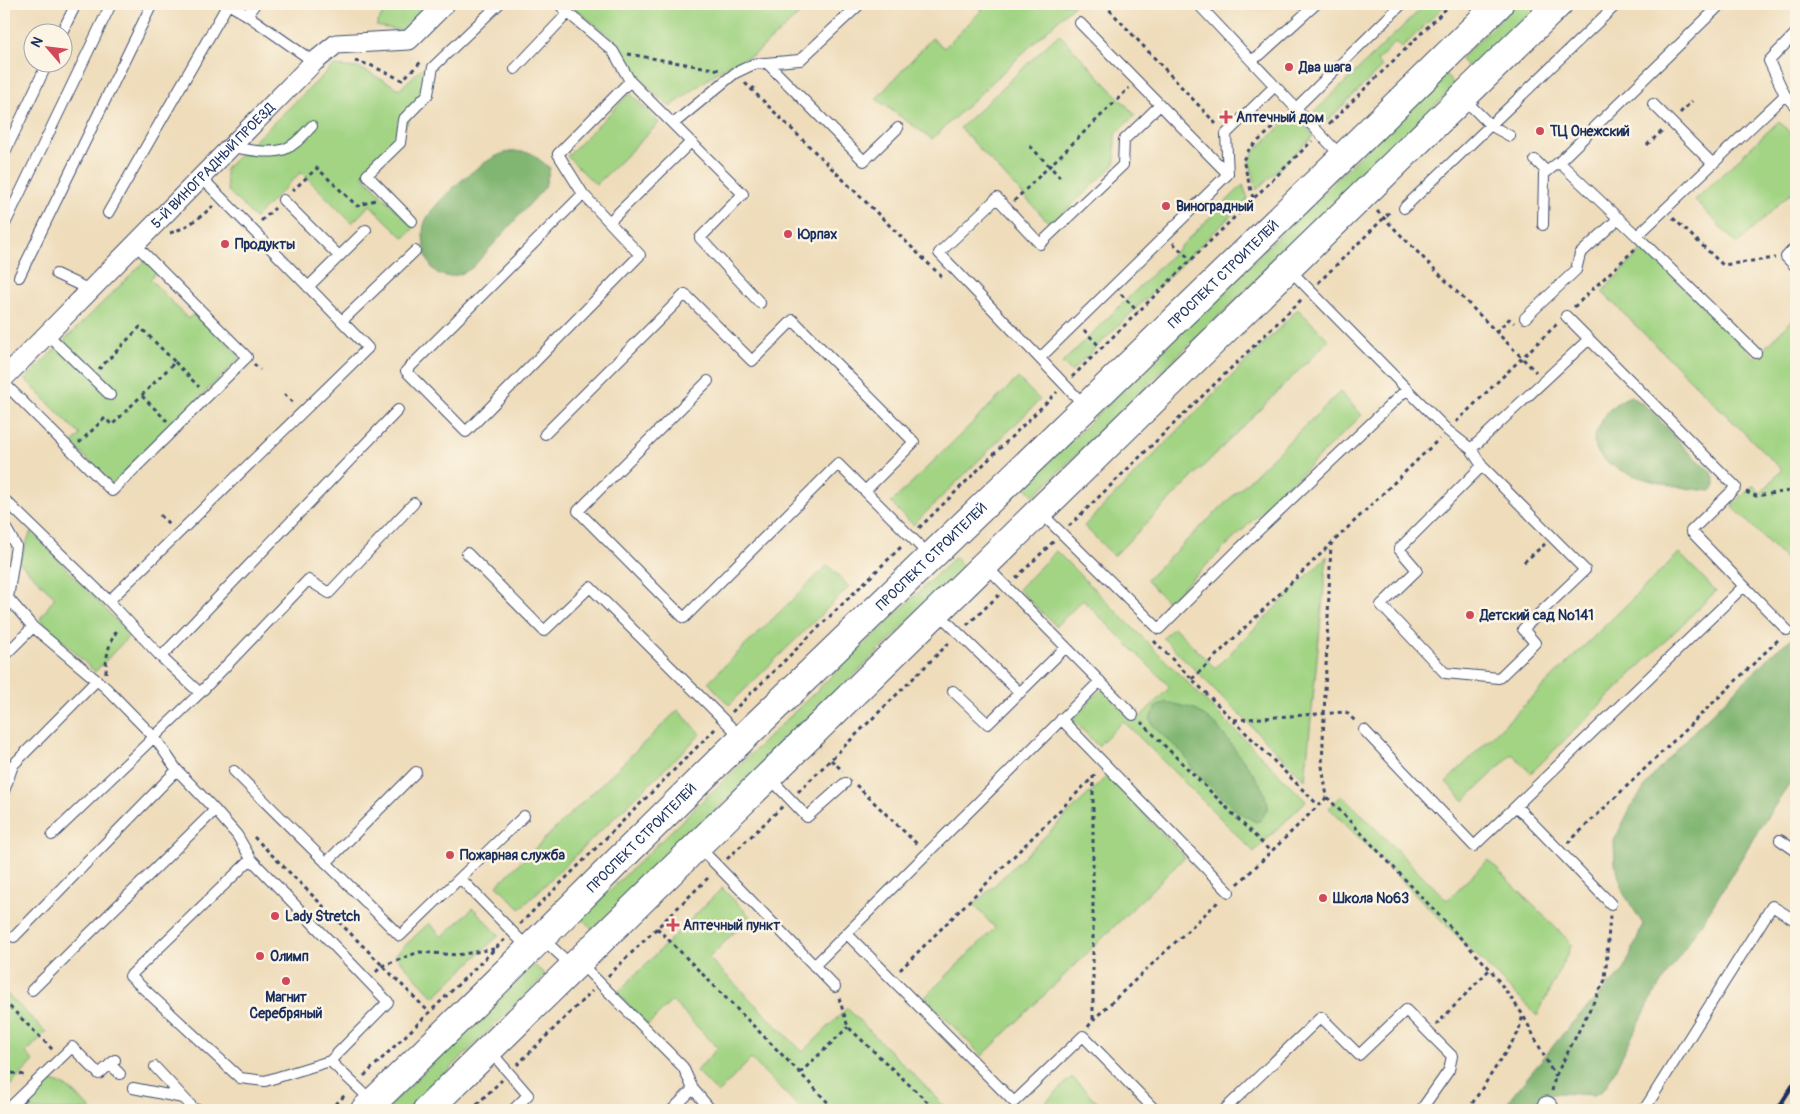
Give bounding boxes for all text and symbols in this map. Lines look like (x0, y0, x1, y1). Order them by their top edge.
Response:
north arrow (22, 22, 72, 72)
text: N (27, 34, 47, 50)
place label: Два шага (1298, 59, 1352, 76)
marker: Два шага (1283, 61, 1295, 73)
street label: 5-Й ВИНОГРАДНЫЙ ПРОЕЗД (148, 99, 279, 232)
place label: Аптечный дом (1236, 109, 1324, 126)
marker: Аптечный дом (1220, 111, 1232, 123)
place label: ТЦ Онежский (1549, 123, 1630, 140)
marker: ТЦ Онежский (1534, 125, 1546, 137)
place label: Виноградный (1176, 198, 1254, 215)
marker: Виноградный (1160, 200, 1172, 212)
street label: ПРОСПЕКТ СТРОИТЕЛЕЙ (1165, 217, 1282, 332)
place label: Юрпах (797, 226, 837, 243)
marker: Юрпах (782, 228, 794, 240)
place label: Продукты (235, 236, 295, 253)
marker: Продукты (219, 238, 231, 250)
street label: ПРОСПЕКТ СТРОИТЕЛЕЙ (873, 500, 991, 614)
place label: Детский сад №141 (1479, 607, 1594, 624)
marker: Детский сад №141 (1464, 609, 1476, 621)
street label: ПРОСПЕКТ СТРОИТЕЛЕЙ (584, 780, 700, 896)
place label: Пожарная служба (460, 847, 566, 864)
marker: Пожарная служба (444, 849, 456, 861)
place label: Школа №63 (1332, 890, 1409, 907)
marker: Школа №63 (1317, 892, 1329, 904)
place label: Lady Stretch (285, 908, 360, 925)
marker: Lady Stretch (269, 910, 281, 922)
place label: Аптечный пункт (683, 917, 781, 934)
marker: Аптечный пункт (667, 919, 679, 931)
place label: Олимп (270, 948, 309, 965)
marker: Олимп (254, 950, 266, 962)
marker: Магнит Серебряный (280, 975, 292, 987)
place label: Магнит Серебряный (250, 989, 323, 1022)

